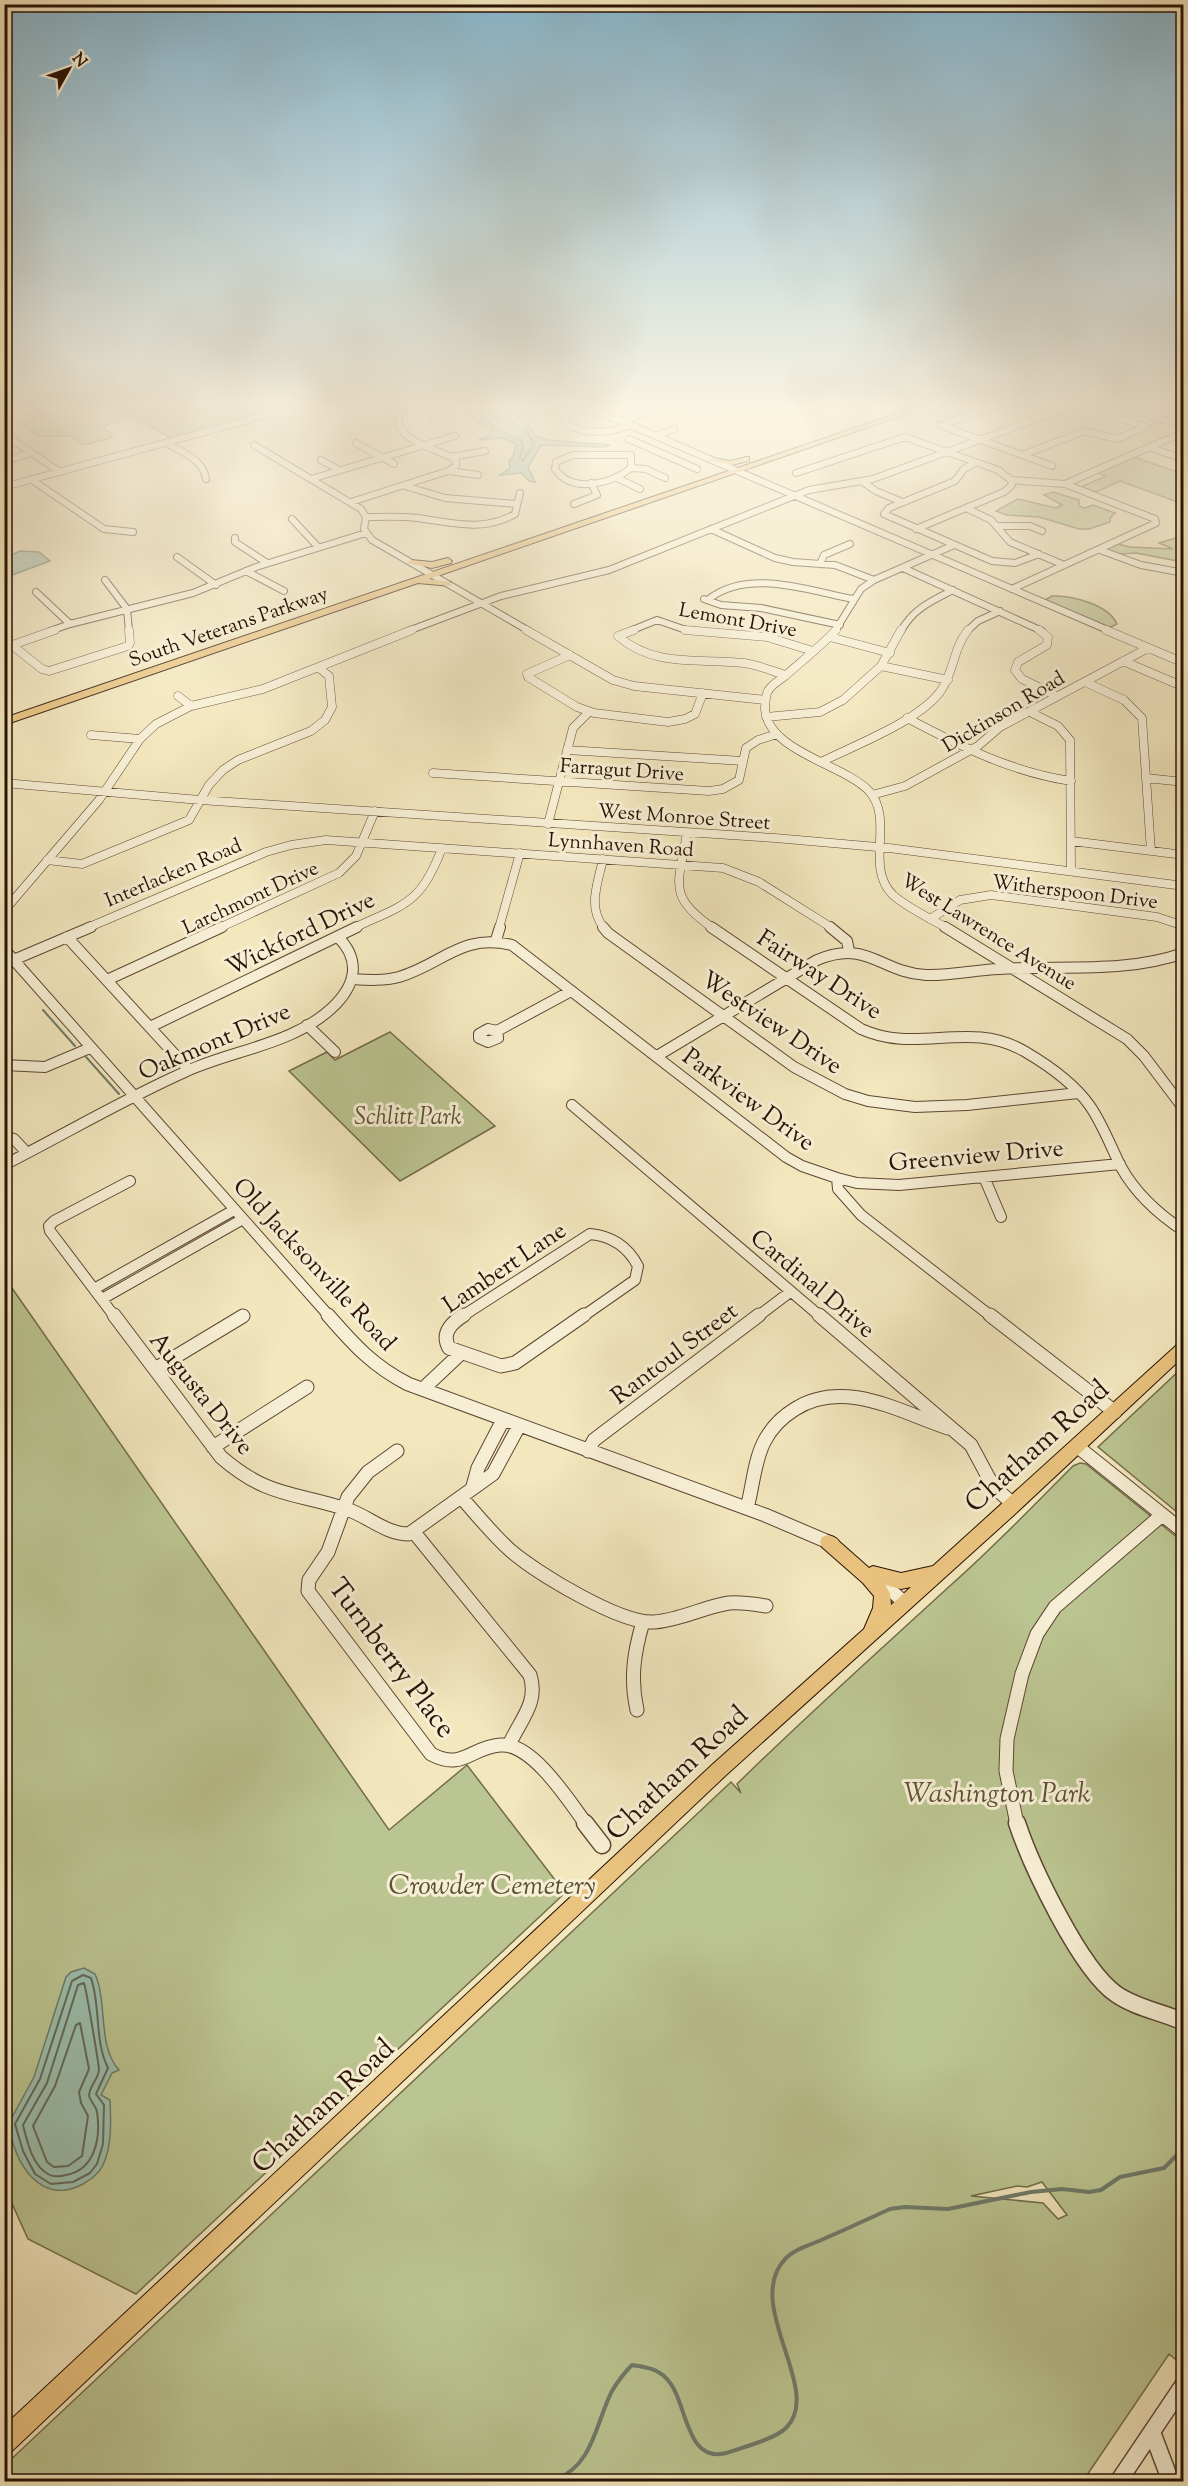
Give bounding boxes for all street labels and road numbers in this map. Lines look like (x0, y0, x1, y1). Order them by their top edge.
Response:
street label: South Veterans Parkway (125, 581, 332, 676)
street label: Lemont Drive (676, 597, 799, 646)
street label: Dickinson Road (937, 665, 1071, 761)
street label: Farragut Drive (559, 753, 685, 790)
street label: West Monroe Street (597, 798, 771, 839)
street label: Lynnhaven Road (547, 827, 695, 866)
street label: Interlacken Road (101, 832, 247, 916)
street label: Larchmont Drive (178, 855, 324, 944)
street label: West Lawrence Avenue (894, 867, 1081, 999)
street label: Witherspoon Drive (990, 869, 1159, 918)
street label: Wickford Drive (221, 884, 381, 986)
street label: Fairway Drive (750, 922, 888, 1029)
street label: Westview Drive (693, 964, 848, 1084)
street label: Oakmont Drive (133, 995, 296, 1090)
street label: Parkview Drive (675, 1041, 821, 1160)
street label: Greenview Drive (887, 1132, 1065, 1182)
street label: Old Jacksonville Road (224, 1171, 403, 1360)
street label: Lambert Lane (437, 1215, 574, 1323)
street label: Cardinal Drive (742, 1222, 882, 1347)
street label: Rantoul Street (605, 1296, 746, 1414)
street label: Augusta Drive (140, 1325, 261, 1463)
street label: Chatham Road (957, 1371, 1119, 1523)
street label: Turnberry Place (317, 1570, 464, 1747)
street label: Chatham Road (598, 1697, 759, 1851)
street label: Chatham Road (244, 2030, 405, 2184)

